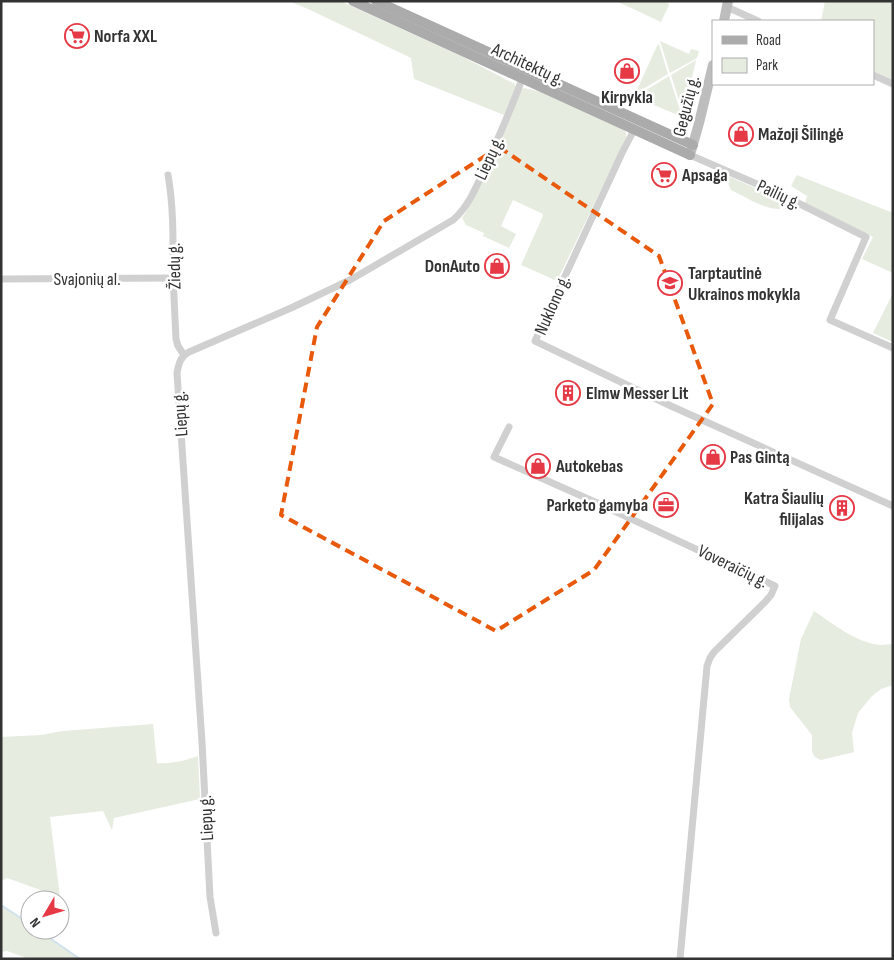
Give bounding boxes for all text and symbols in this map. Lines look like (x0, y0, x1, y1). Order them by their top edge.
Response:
legend (712, 20, 874, 85)
supermarket icon: Norfa XXL (64, 23, 90, 49)
place label: Norfa XXL (94, 26, 157, 47)
text: Road (756, 31, 781, 50)
street label: Architektų g. (488, 38, 567, 90)
text: Park (756, 56, 778, 75)
shop icon: Kirpykla (614, 58, 640, 84)
street label: Gegužių g. (669, 74, 704, 139)
place label: Kirpykla (601, 87, 653, 108)
shop icon: Mažoji Šilingė (728, 121, 754, 147)
place label: Mažoji Šilingė (758, 124, 844, 145)
street label: Liepų g. (470, 133, 509, 183)
supermarket icon: Apsaga (651, 162, 677, 188)
place label: Apsaga (681, 165, 728, 186)
street label: Pailių g. (754, 175, 804, 214)
street label: Žiedų g. (164, 243, 185, 289)
shop icon: DonAuto (484, 253, 510, 279)
place label: DonAuto (425, 256, 480, 277)
place label: Tarptautinė Ukrainos mokykla (688, 263, 800, 305)
street label: Svajonių al. (53, 269, 121, 290)
school or university icon: Tarptautinė Ukrainos mokykla (657, 270, 683, 296)
street label: Nuklono g. (530, 272, 575, 338)
building icon: Elmw Messer Lit (555, 380, 581, 406)
place label: Elmw Messer Lit (586, 383, 689, 404)
street label: Liepų g. (168, 390, 193, 437)
shop icon: Pas Gintą (700, 444, 726, 470)
place label: Pas Gintą (730, 447, 790, 468)
shop icon: Autokebas (525, 453, 551, 479)
place label: Autokebas (555, 456, 623, 477)
place label: Katra Šiaulių filijalas (744, 488, 824, 530)
office icon: Parketo gamyba (653, 492, 679, 518)
place label: Parketo gamyba (546, 495, 648, 516)
building icon: Katra Šiaulių filijalas (829, 495, 855, 521)
street label: Voveraičių g. (694, 540, 771, 592)
street label: Liepų g. (195, 795, 218, 841)
north arrow (20, 890, 70, 940)
text: N (26, 915, 44, 931)

